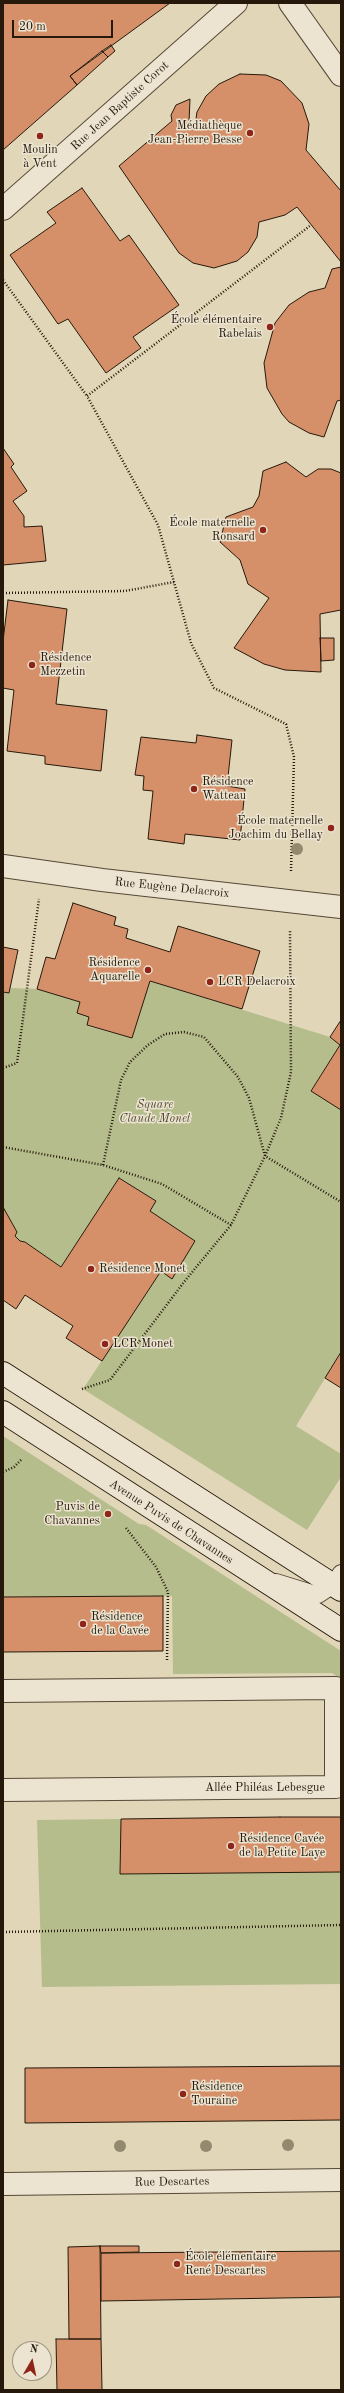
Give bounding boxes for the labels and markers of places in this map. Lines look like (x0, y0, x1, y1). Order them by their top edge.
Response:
place label: Médiathèque Jean-Pierre Besse (148, 119, 242, 147)
marker: Médiathèque Jean-Pierre Besse (245, 128, 255, 138)
marker: Moulin à Vent (35, 131, 45, 141)
place label: Moulin à Vent (22, 143, 58, 171)
place label: École élémentaire Rabelais (171, 313, 262, 341)
marker: École élémentaire Rabelais (265, 322, 275, 332)
place label: École maternelle Ronsard (169, 516, 255, 544)
marker: École maternelle Ronsard (258, 525, 268, 535)
place label: Résidence Mezzetin (40, 651, 92, 679)
marker: Résidence Mezzetin (27, 660, 37, 670)
place label: Résidence Watteau (202, 775, 254, 803)
marker: Résidence Watteau (189, 784, 199, 794)
place label: École maternelle Joachim du Bellay (228, 814, 323, 842)
marker: École maternelle Joachim du Bellay (326, 823, 336, 833)
place label: Résidence Aquarelle (88, 956, 140, 984)
marker: Résidence Aquarelle (143, 965, 153, 975)
place label: LCR Delacroix (218, 975, 296, 989)
marker: LCR Delacroix (205, 977, 215, 987)
place label: Résidence Monet (99, 1262, 186, 1276)
marker: Résidence Monet (86, 1264, 96, 1274)
place label: LCR Monet (113, 1337, 173, 1351)
marker: LCR Monet (100, 1339, 110, 1349)
place label: Puvis de Chavannes (44, 1500, 100, 1528)
marker: Puvis de Chavannes (103, 1509, 113, 1519)
place label: Résidence de la Cavée (91, 1610, 149, 1638)
marker: Résidence de la Cavée (78, 1619, 88, 1629)
place label: Résidence Cavée de la Petite Laye (239, 1832, 325, 1860)
marker: Résidence Cavée de la Petite Laye (226, 1841, 236, 1851)
place label: Résidence Touraine (191, 2080, 243, 2108)
marker: Résidence Touraine (178, 2089, 188, 2099)
place label: École élémentaire René Descartes (185, 2250, 276, 2278)
marker: École élémentaire René Descartes (172, 2259, 182, 2269)

